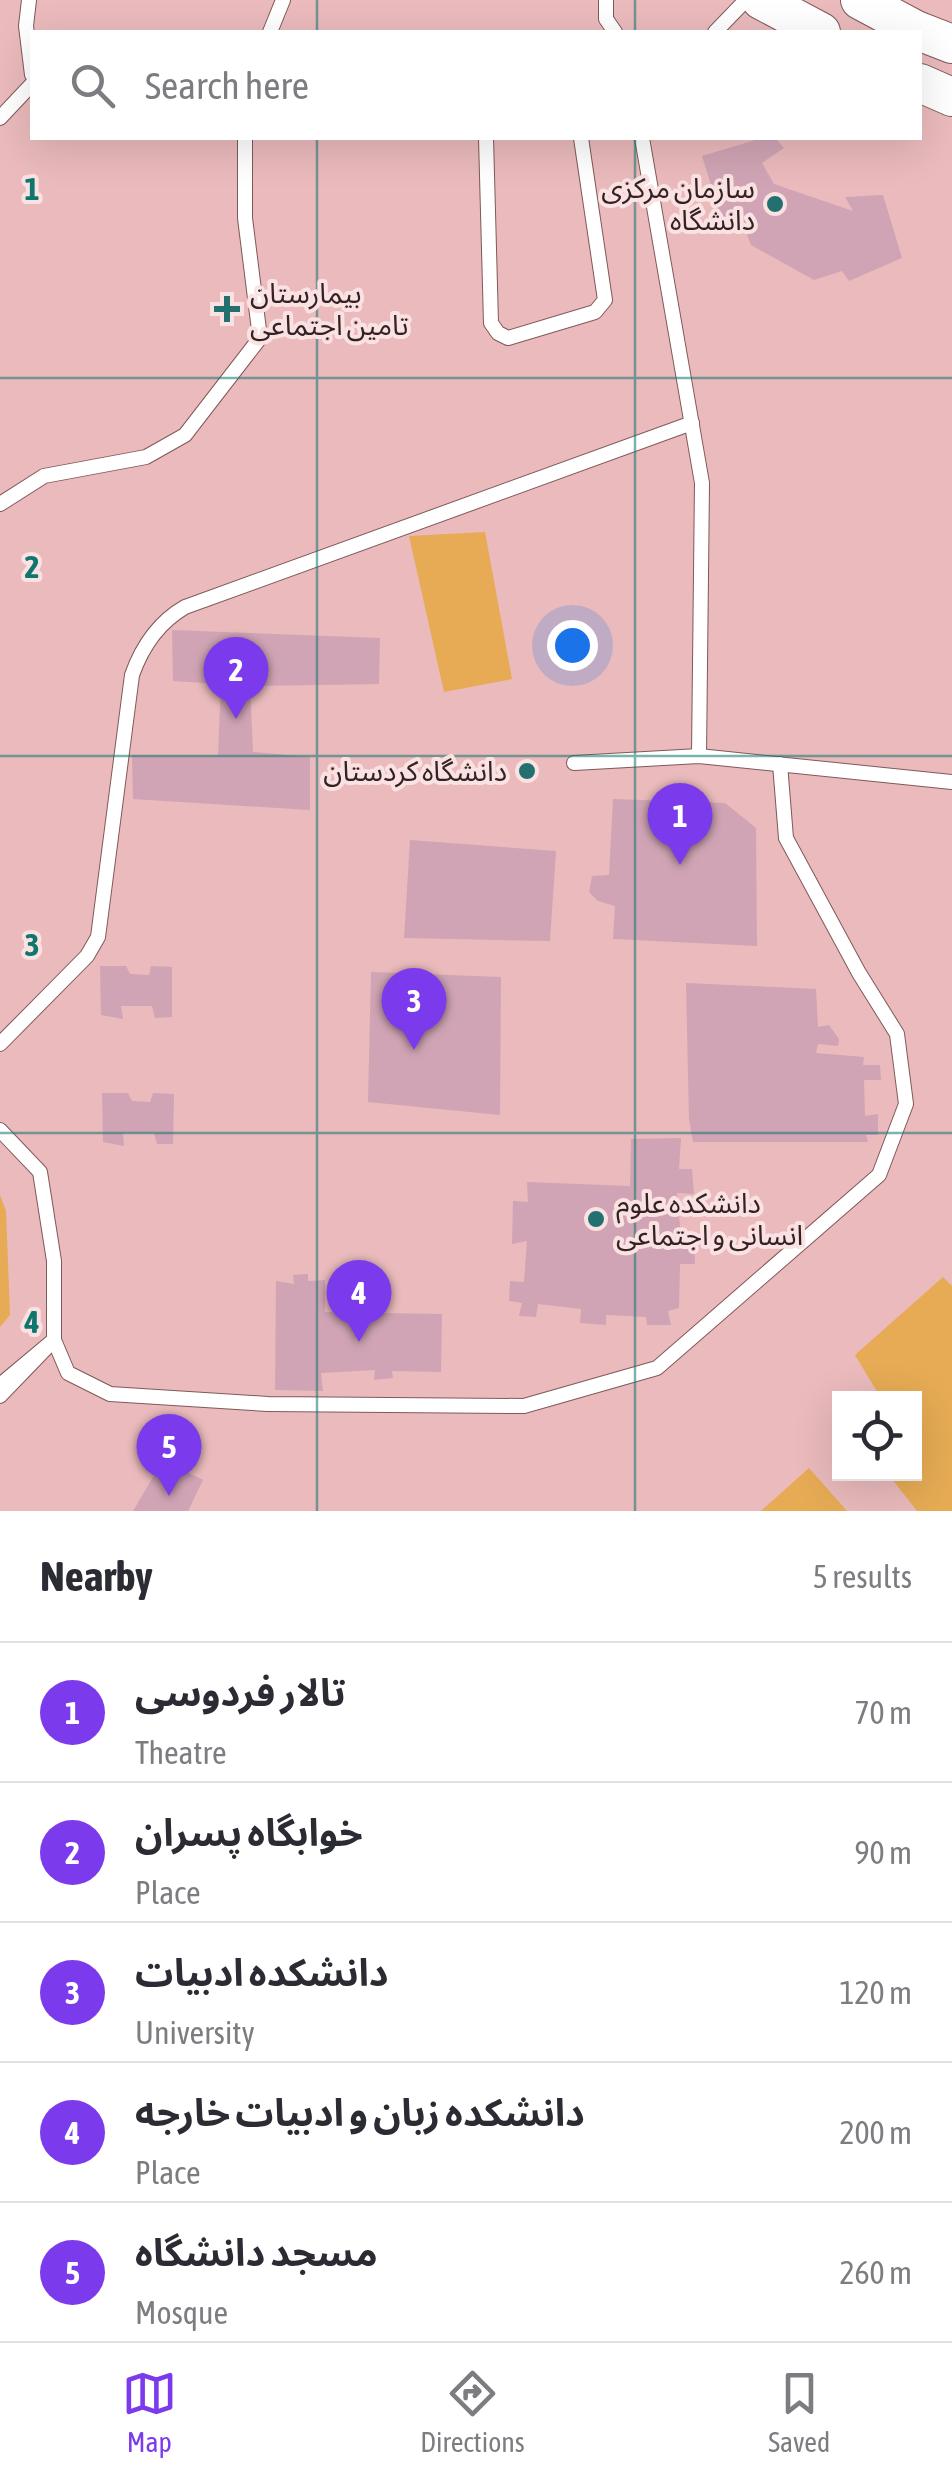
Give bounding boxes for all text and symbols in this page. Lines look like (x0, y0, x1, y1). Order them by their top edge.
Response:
search box (30, 30, 922, 140)
icon: search (65, 58, 120, 113)
text: Search here (145, 64, 309, 107)
text: 1 (24, 170, 40, 207)
place label: سازمان مرکزی دانشگاه (601, 172, 755, 236)
marker: سازمان مرکزی دانشگاه (764, 193, 786, 215)
place label: بیمارستان تامین اجتماعی (250, 277, 409, 342)
marker: بیمارستان تامین اجتماعی (214, 296, 240, 322)
text: 2 (24, 548, 40, 585)
your location (547, 620, 598, 671)
pin: 2 (204, 636, 268, 719)
place label: دانشگاه کردستان (323, 755, 507, 788)
marker: دانشگاه کردستان (516, 760, 538, 782)
pin: 1 (648, 782, 712, 865)
text: 3 (24, 926, 40, 963)
pin: 3 (382, 968, 446, 1050)
place label: دانشکده علوم انسانی و اجتماعی (616, 1187, 803, 1252)
marker: دانشکده علوم انسانی و اجتماعی (585, 1208, 607, 1230)
pin: 4 (326, 1260, 392, 1342)
text: 4 (23, 1303, 40, 1340)
map controls (832, 1391, 922, 1481)
button: locate (832, 1391, 922, 1481)
pin: 5 (136, 1414, 202, 1496)
text: Nearby (40, 1552, 153, 1600)
text: 5 results (813, 1558, 912, 1595)
text: تالار فردوسی (135, 1671, 346, 1714)
text: 1 (65, 1694, 80, 1731)
text: 70 m (854, 1694, 912, 1731)
text: Theatre (135, 1734, 227, 1771)
text: خوابگاه پسران (135, 1811, 363, 1854)
text: 2 (65, 1834, 80, 1871)
text: 90 m (854, 1834, 912, 1871)
text: Place (135, 1874, 200, 1911)
text: دانشکده ادبیات (135, 1951, 389, 1994)
text: 3 (65, 1974, 80, 2011)
text: 120 m (839, 1974, 912, 2011)
text: University (135, 2014, 255, 2051)
text: دانشکده زبان و ادبیات خارجه (135, 2091, 585, 2134)
text: 4 (65, 2114, 80, 2151)
text: 200 m (839, 2114, 912, 2151)
text: Place (135, 2154, 200, 2191)
text: مسجد دانشگاه (135, 2231, 378, 2274)
text: 5 (65, 2254, 80, 2291)
text: 260 m (839, 2254, 912, 2291)
text: Mosque (135, 2294, 228, 2331)
tab: Map (122, 2366, 177, 2458)
tab: Directions (420, 2366, 525, 2458)
tab: Saved (768, 2366, 830, 2458)

